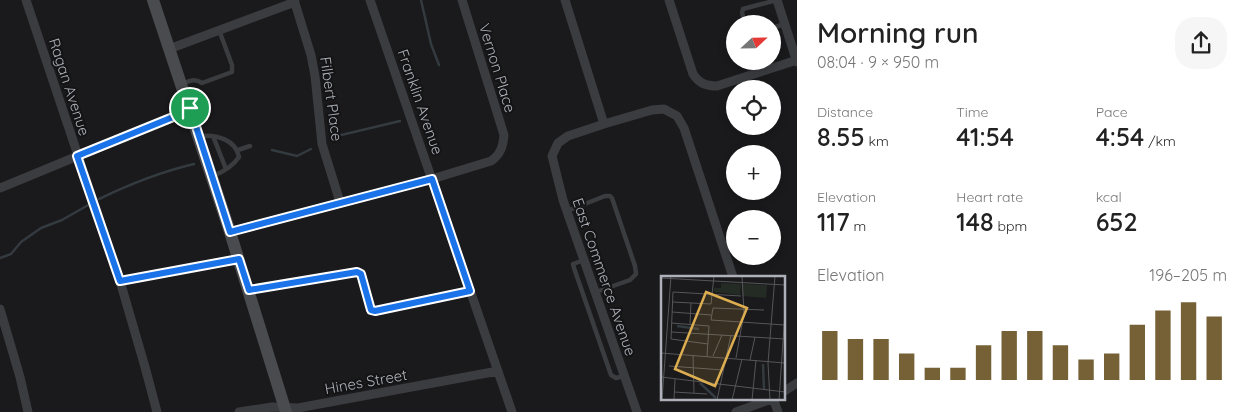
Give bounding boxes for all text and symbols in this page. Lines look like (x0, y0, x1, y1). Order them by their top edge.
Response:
north arrow (726, 15, 781, 70)
map controls (726, 15, 781, 265)
text: Morning run (817, 15, 978, 50)
button: share (1175, 17, 1227, 69)
street label: Vernon Place (475, 21, 520, 115)
street label: Ragan Avenue (45, 36, 94, 138)
street label: Franklin Avenue (394, 47, 447, 157)
text: 08:04 · 9 × 950 m (817, 52, 939, 72)
street label: Filbert Place (316, 55, 347, 143)
button: locate (726, 80, 781, 135)
pin (169, 87, 211, 129)
icon: arrive (176, 94, 204, 122)
text: Distance (817, 103, 873, 121)
text: Time (956, 103, 988, 121)
text: Pace (1096, 103, 1128, 121)
text: 8.55 (817, 121, 865, 152)
text: 41:54 (956, 121, 1014, 152)
text: 4:54 (1096, 121, 1144, 152)
text: km (865, 132, 889, 150)
text: /km (1144, 132, 1176, 150)
button: + (726, 145, 781, 200)
text: Elevation (817, 188, 876, 206)
text: Heart rate (956, 188, 1023, 206)
text: kcal (1096, 188, 1122, 206)
street label: East Commerce Avenue (569, 195, 640, 358)
text: 117 (817, 206, 850, 237)
text: 148 (956, 206, 994, 237)
text: 652 (1096, 206, 1138, 237)
button: − (726, 210, 781, 265)
text: m (850, 217, 866, 235)
text: bpm (994, 217, 1027, 235)
text: Elevation (817, 265, 884, 285)
text: 196–205 m (1149, 265, 1227, 285)
inset map (661, 276, 784, 400)
street label: Hines Street (323, 365, 409, 398)

